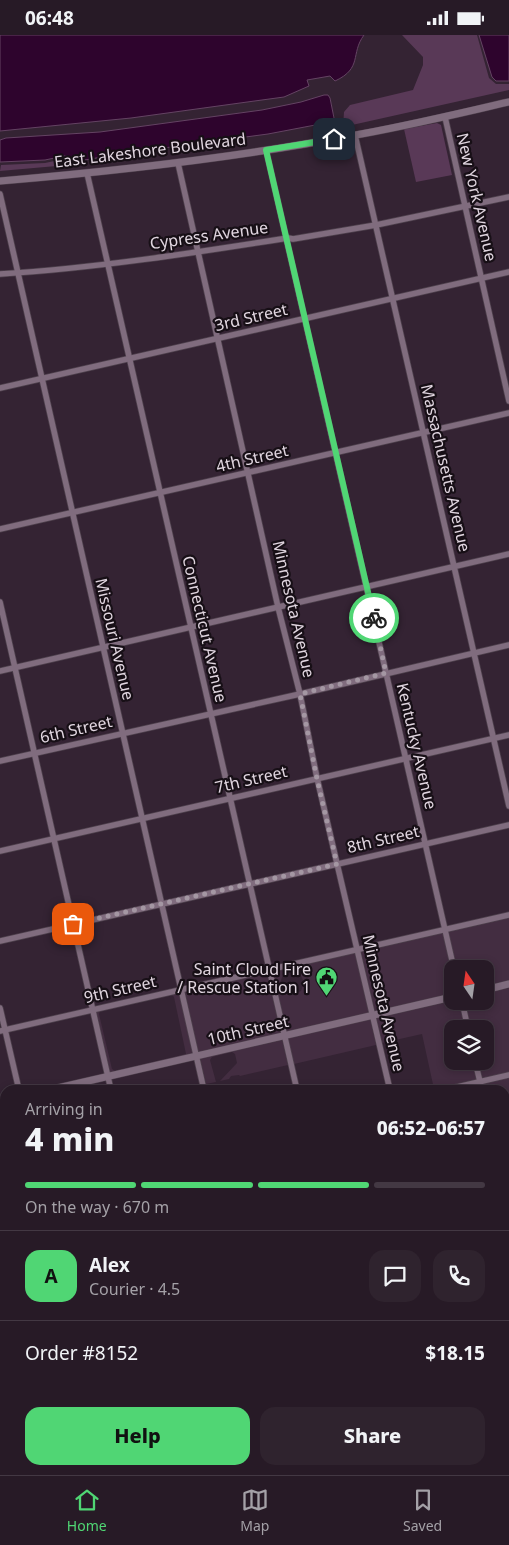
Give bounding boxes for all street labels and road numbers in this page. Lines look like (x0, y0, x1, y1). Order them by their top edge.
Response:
street label: East Lakeshore Boulevard (53, 127, 247, 173)
street label: New York Avenue (452, 131, 502, 263)
street label: Cypress Avenue (149, 216, 269, 254)
street label: 3rd Street (212, 298, 290, 336)
street label: Massachusetts Avenue (416, 382, 476, 554)
street label: 4th Street (214, 439, 291, 477)
street label: Minnesota Avenue (268, 538, 320, 680)
street label: Connecticut Avenue (177, 554, 233, 704)
street label: Missouri Avenue (90, 576, 140, 702)
street label: Kentucky Avenue (392, 681, 442, 811)
street label: 6th Street (38, 710, 115, 748)
street label: 7th Street (213, 760, 290, 798)
street label: 8th Street (345, 820, 422, 858)
street label: Minnesota Avenue (358, 932, 410, 1074)
street label: 9th Street (82, 970, 159, 1008)
street label: 10th Street (205, 1010, 291, 1050)

